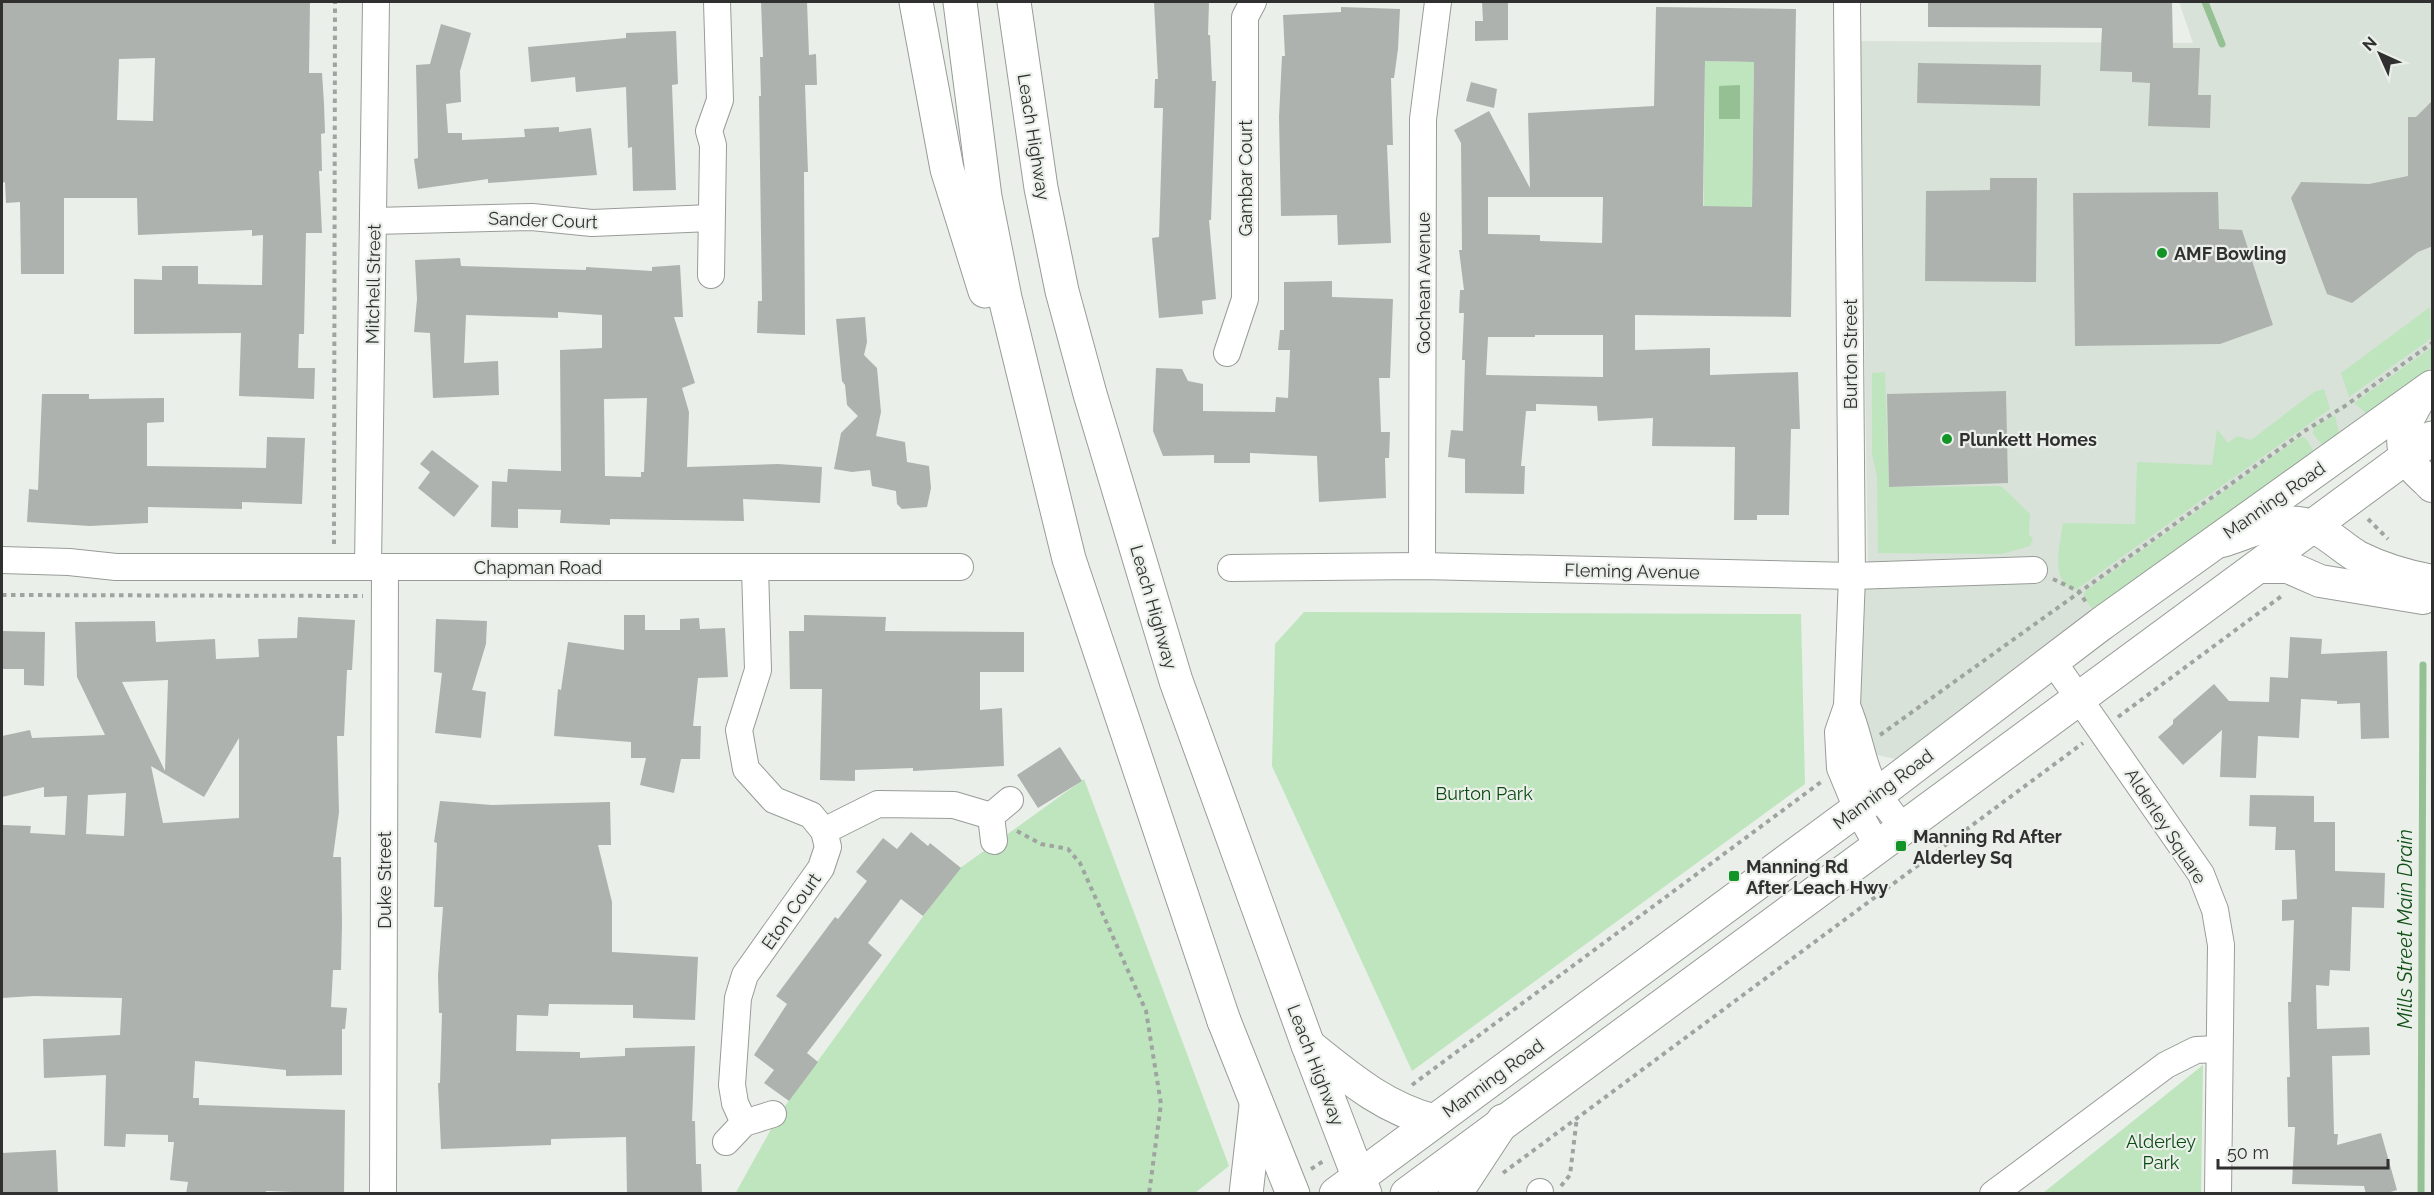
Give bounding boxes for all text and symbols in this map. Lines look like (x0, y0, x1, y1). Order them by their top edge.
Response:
north arrow (2350, 24, 2410, 84)
text: N (2359, 33, 2381, 55)
street label: Leach Highway (1014, 72, 1054, 202)
street label: Gambar Court (1235, 120, 1256, 236)
street label: Sander Court (488, 208, 598, 232)
street label: Gochean Avenue (1413, 212, 1434, 354)
street label: Mitchell Street (361, 224, 385, 344)
place label: AMF Bowling (2174, 243, 2286, 264)
marker: AMF Bowling (2155, 246, 2169, 260)
street label: Burton Street (1840, 299, 1861, 409)
place label: Plunkett Homes (1959, 429, 2097, 450)
marker: Plunkett Homes (1940, 432, 1954, 446)
street label: Manning Road (2219, 457, 2329, 543)
street label: Leach Highway (1126, 543, 1182, 672)
street label: Chapman Road (474, 557, 602, 578)
street label: Fleming Avenue (1564, 559, 1700, 583)
street label: Manning Road (1829, 745, 1937, 833)
street label: Alderley Square (2121, 764, 2211, 888)
park label: Burton Park (1435, 783, 1533, 804)
place label: Manning Rd After Alderley Sq (1913, 826, 2062, 868)
water label: Mills Street Main Drain (2393, 829, 2417, 1029)
street label: Duke Street (374, 831, 395, 929)
marker: Manning Rd After Alderley Sq (1894, 839, 1908, 853)
place label: Manning Rd After Leach Hwy (1746, 856, 1888, 898)
street label: Eton Court (757, 869, 825, 953)
marker: Manning Rd After Leach Hwy (1727, 869, 1741, 883)
street label: Leach Highway (1283, 1002, 1349, 1129)
street label: Manning Road (1438, 1034, 1548, 1122)
park label: Alderley Park (2126, 1131, 2196, 1173)
scale bar (2218, 1132, 2388, 1170)
text: 50 m (2227, 1142, 2269, 1163)

